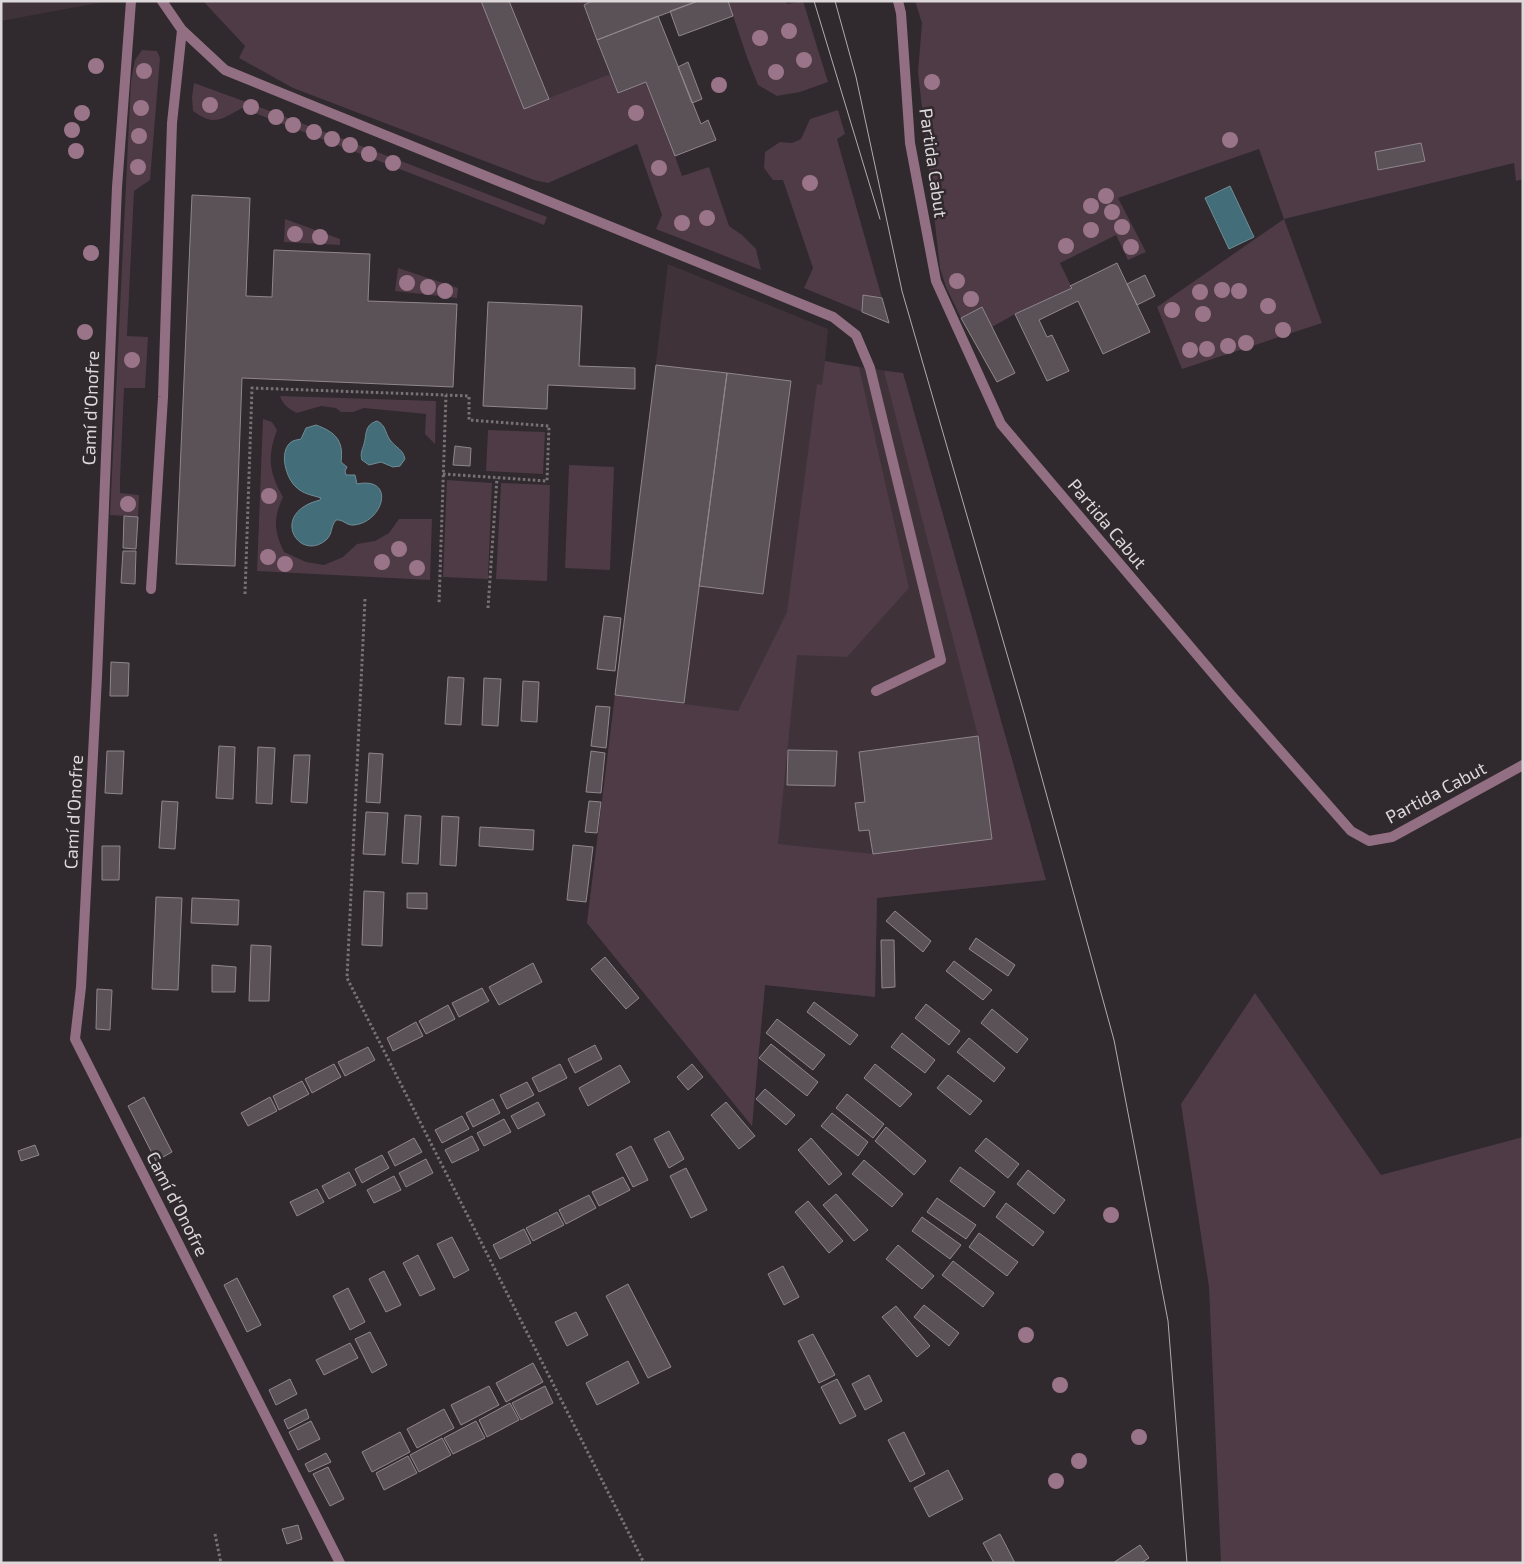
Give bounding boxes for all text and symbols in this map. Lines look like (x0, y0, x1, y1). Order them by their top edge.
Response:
street label: Partida Cabut (915, 107, 953, 219)
street label: Camí d'Onofre (77, 350, 103, 466)
street label: Partida Cabut (1064, 474, 1152, 573)
street label: Camí d'Onofre (59, 754, 87, 870)
street label: Partida Cabut (1381, 756, 1490, 828)
street label: Camí d'Onofre (142, 1147, 214, 1260)

